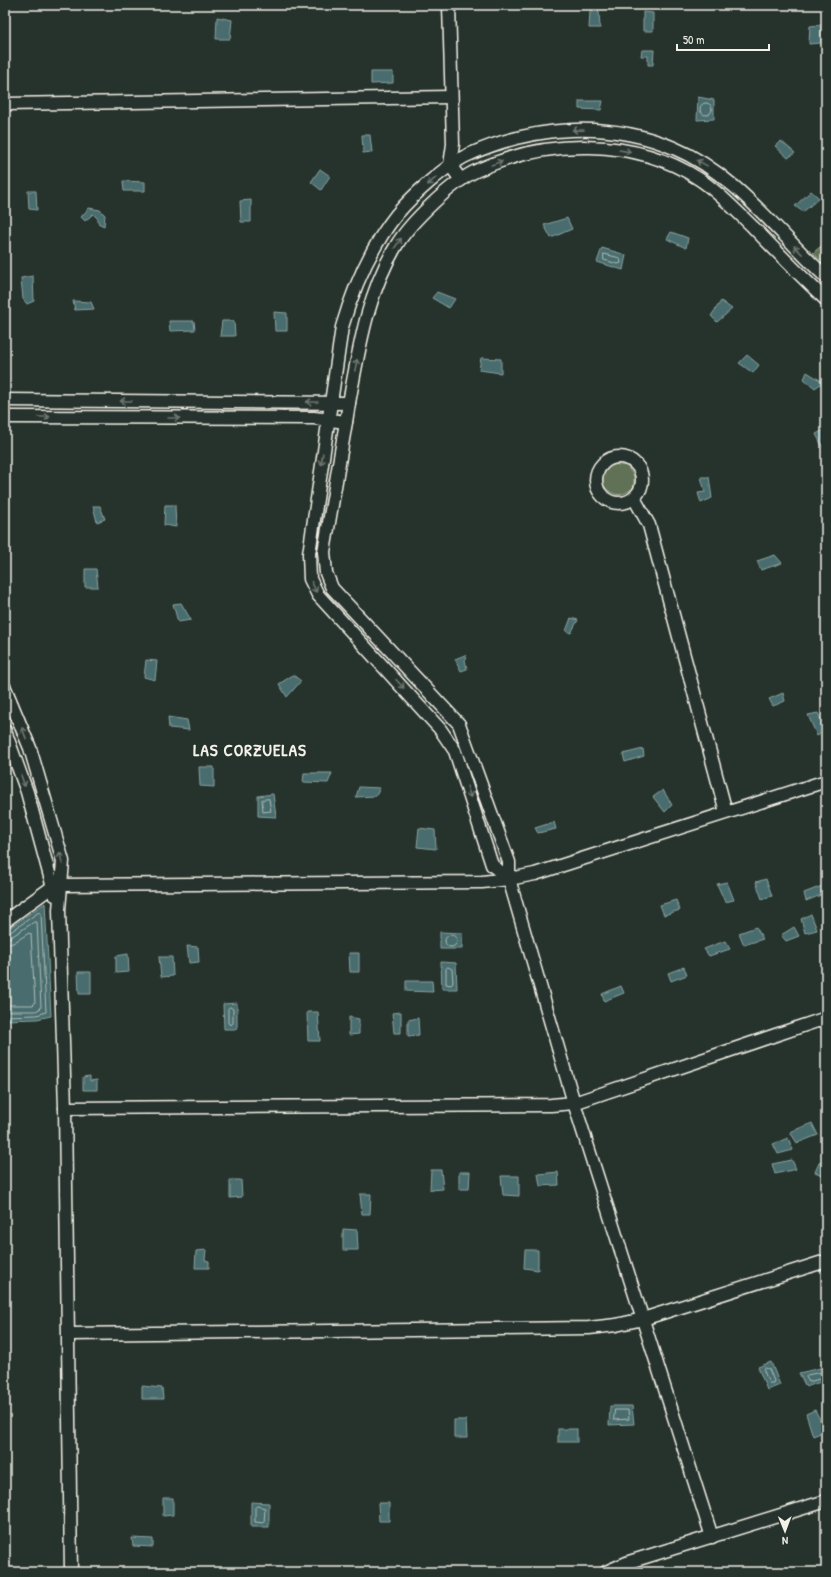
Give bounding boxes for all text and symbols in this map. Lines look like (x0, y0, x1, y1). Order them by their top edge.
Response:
scale bar (677, 26, 769, 52)
text: 50 m (683, 31, 704, 48)
one-way arrow (572, 126, 585, 134)
one-way arrow (618, 147, 631, 155)
one-way arrow (491, 158, 503, 166)
one-way arrow (696, 159, 708, 167)
one-way arrow (427, 177, 437, 186)
one-way arrow (394, 238, 402, 249)
one-way arrow (793, 245, 803, 255)
one-way arrow (352, 359, 360, 372)
one-way arrow (120, 397, 133, 405)
one-way arrow (306, 398, 319, 406)
one-way arrow (37, 413, 50, 421)
one-way arrow (167, 414, 180, 422)
one-way arrow (318, 452, 326, 465)
one-way arrow (311, 581, 318, 593)
one-way arrow (395, 679, 404, 690)
one-way arrow (20, 728, 28, 740)
district label: LAS CORZUELAS (193, 738, 307, 761)
one-way arrow (20, 775, 27, 788)
one-way arrow (466, 785, 473, 798)
one-way arrow (57, 852, 65, 865)
north arrow (765, 1511, 805, 1551)
text: N (782, 1534, 788, 1548)

